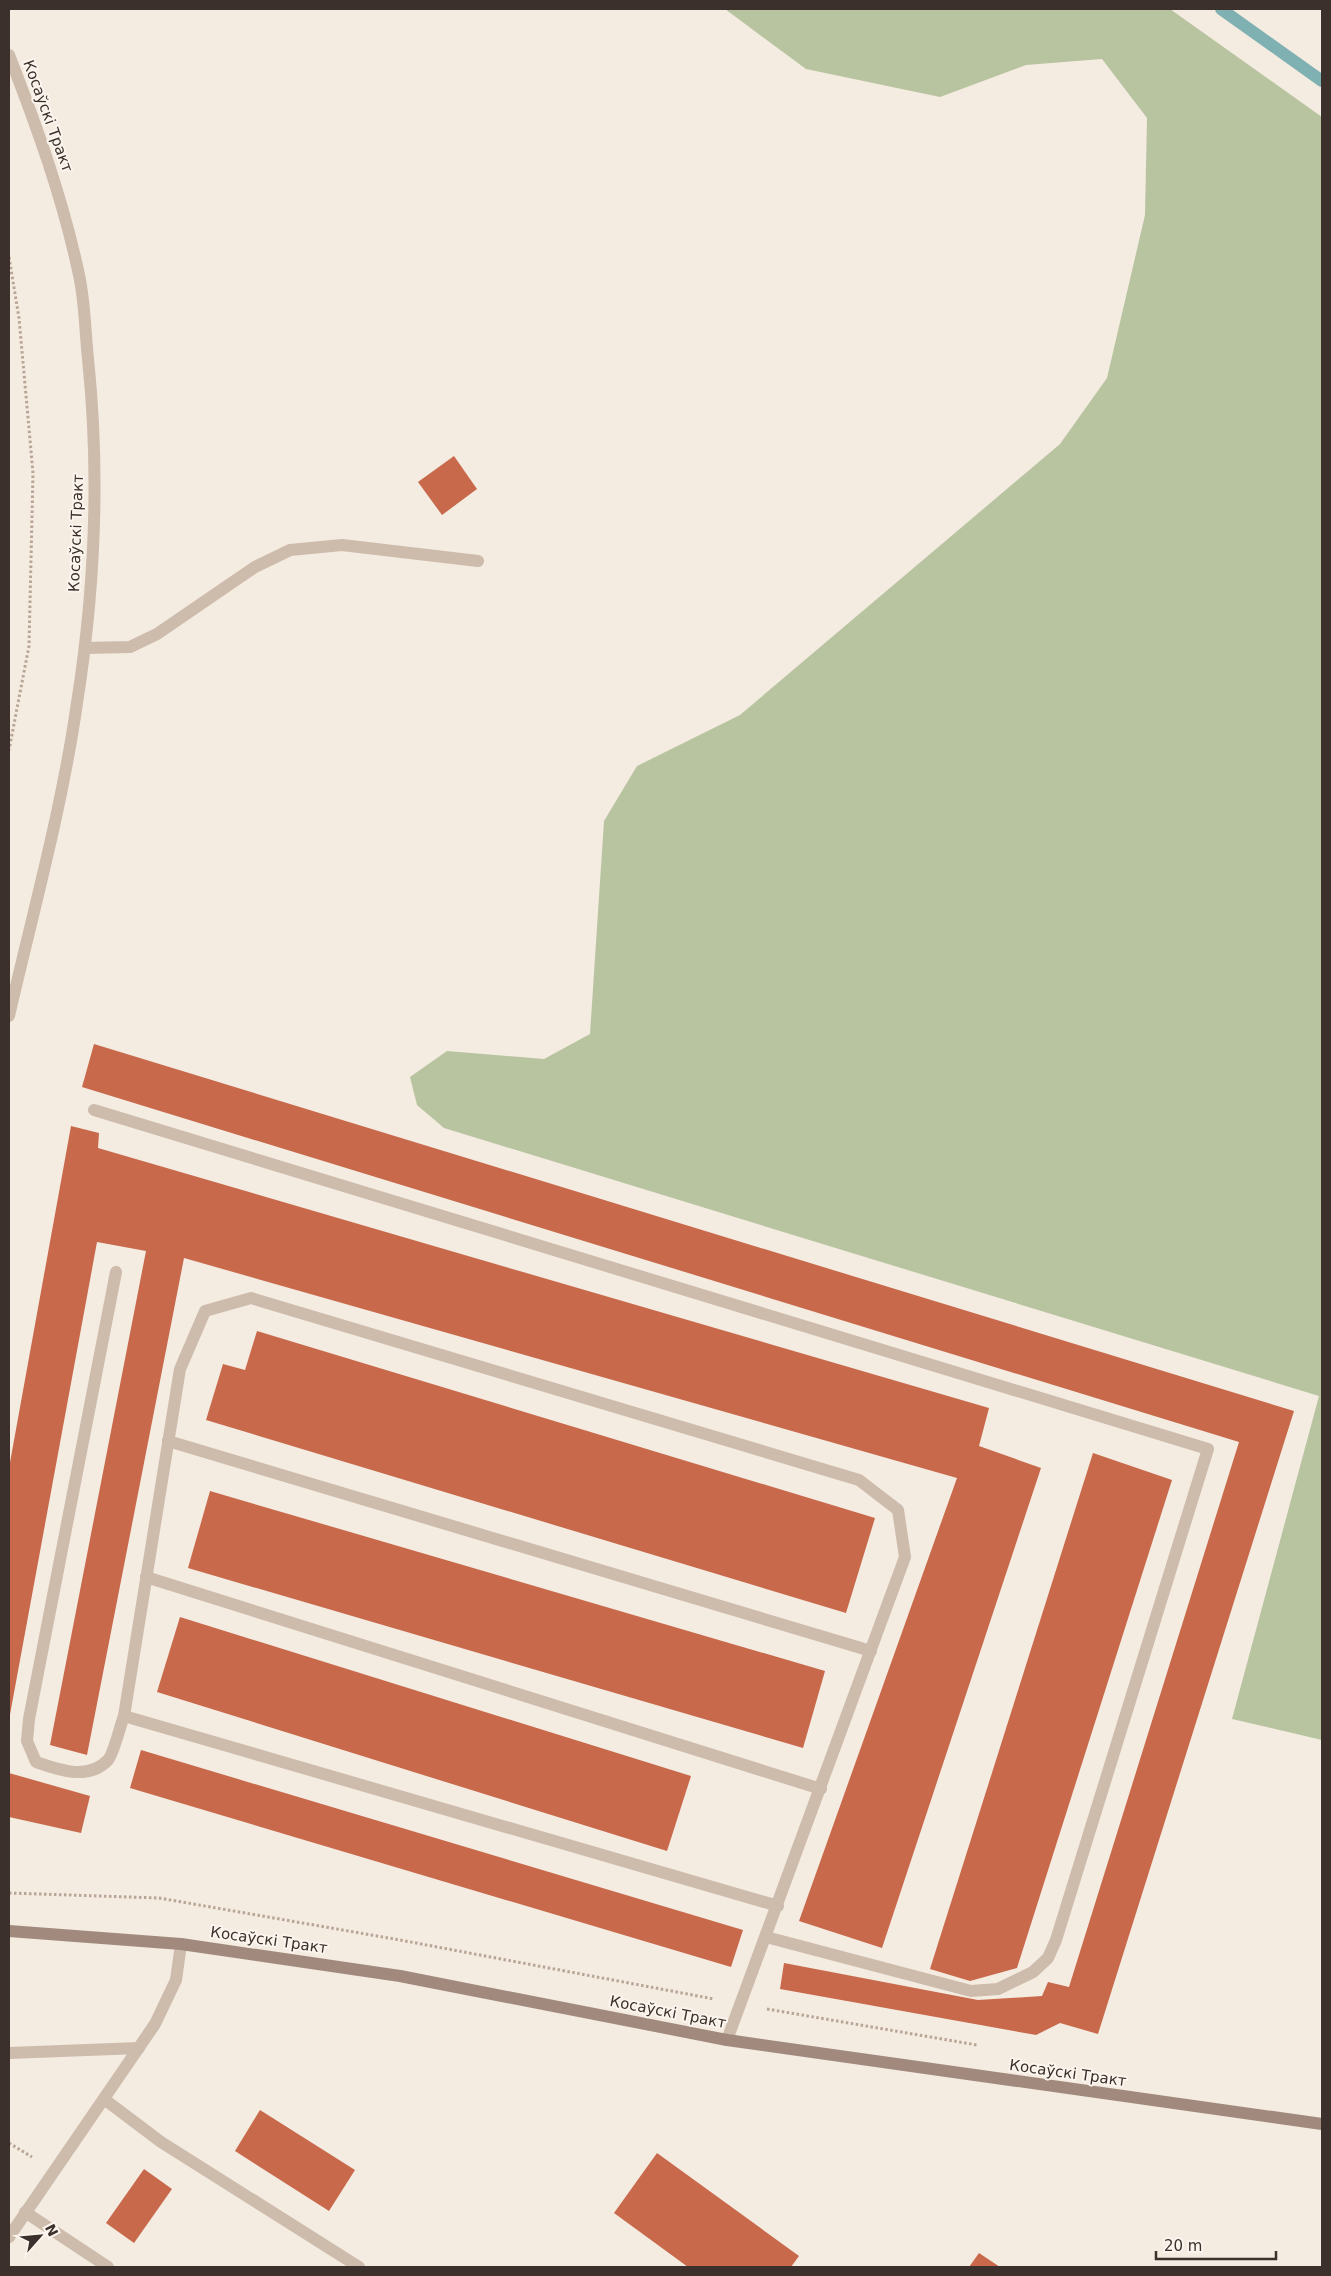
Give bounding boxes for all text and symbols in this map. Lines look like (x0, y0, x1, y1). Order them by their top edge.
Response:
street label: Косаўскі Тракт (19, 57, 77, 175)
street label: Косаўскі Тракт (65, 473, 87, 592)
street label: Косаўскі Тракт (209, 1923, 329, 1957)
street label: Косаўскі Тракт (608, 1992, 728, 2032)
street label: Косаўскі Тракт (1008, 2056, 1128, 2090)
north arrow (15, 2211, 65, 2261)
text: N (42, 2221, 61, 2239)
scale bar (1156, 2228, 1276, 2260)
text: 20 m (1164, 2237, 1202, 2255)

